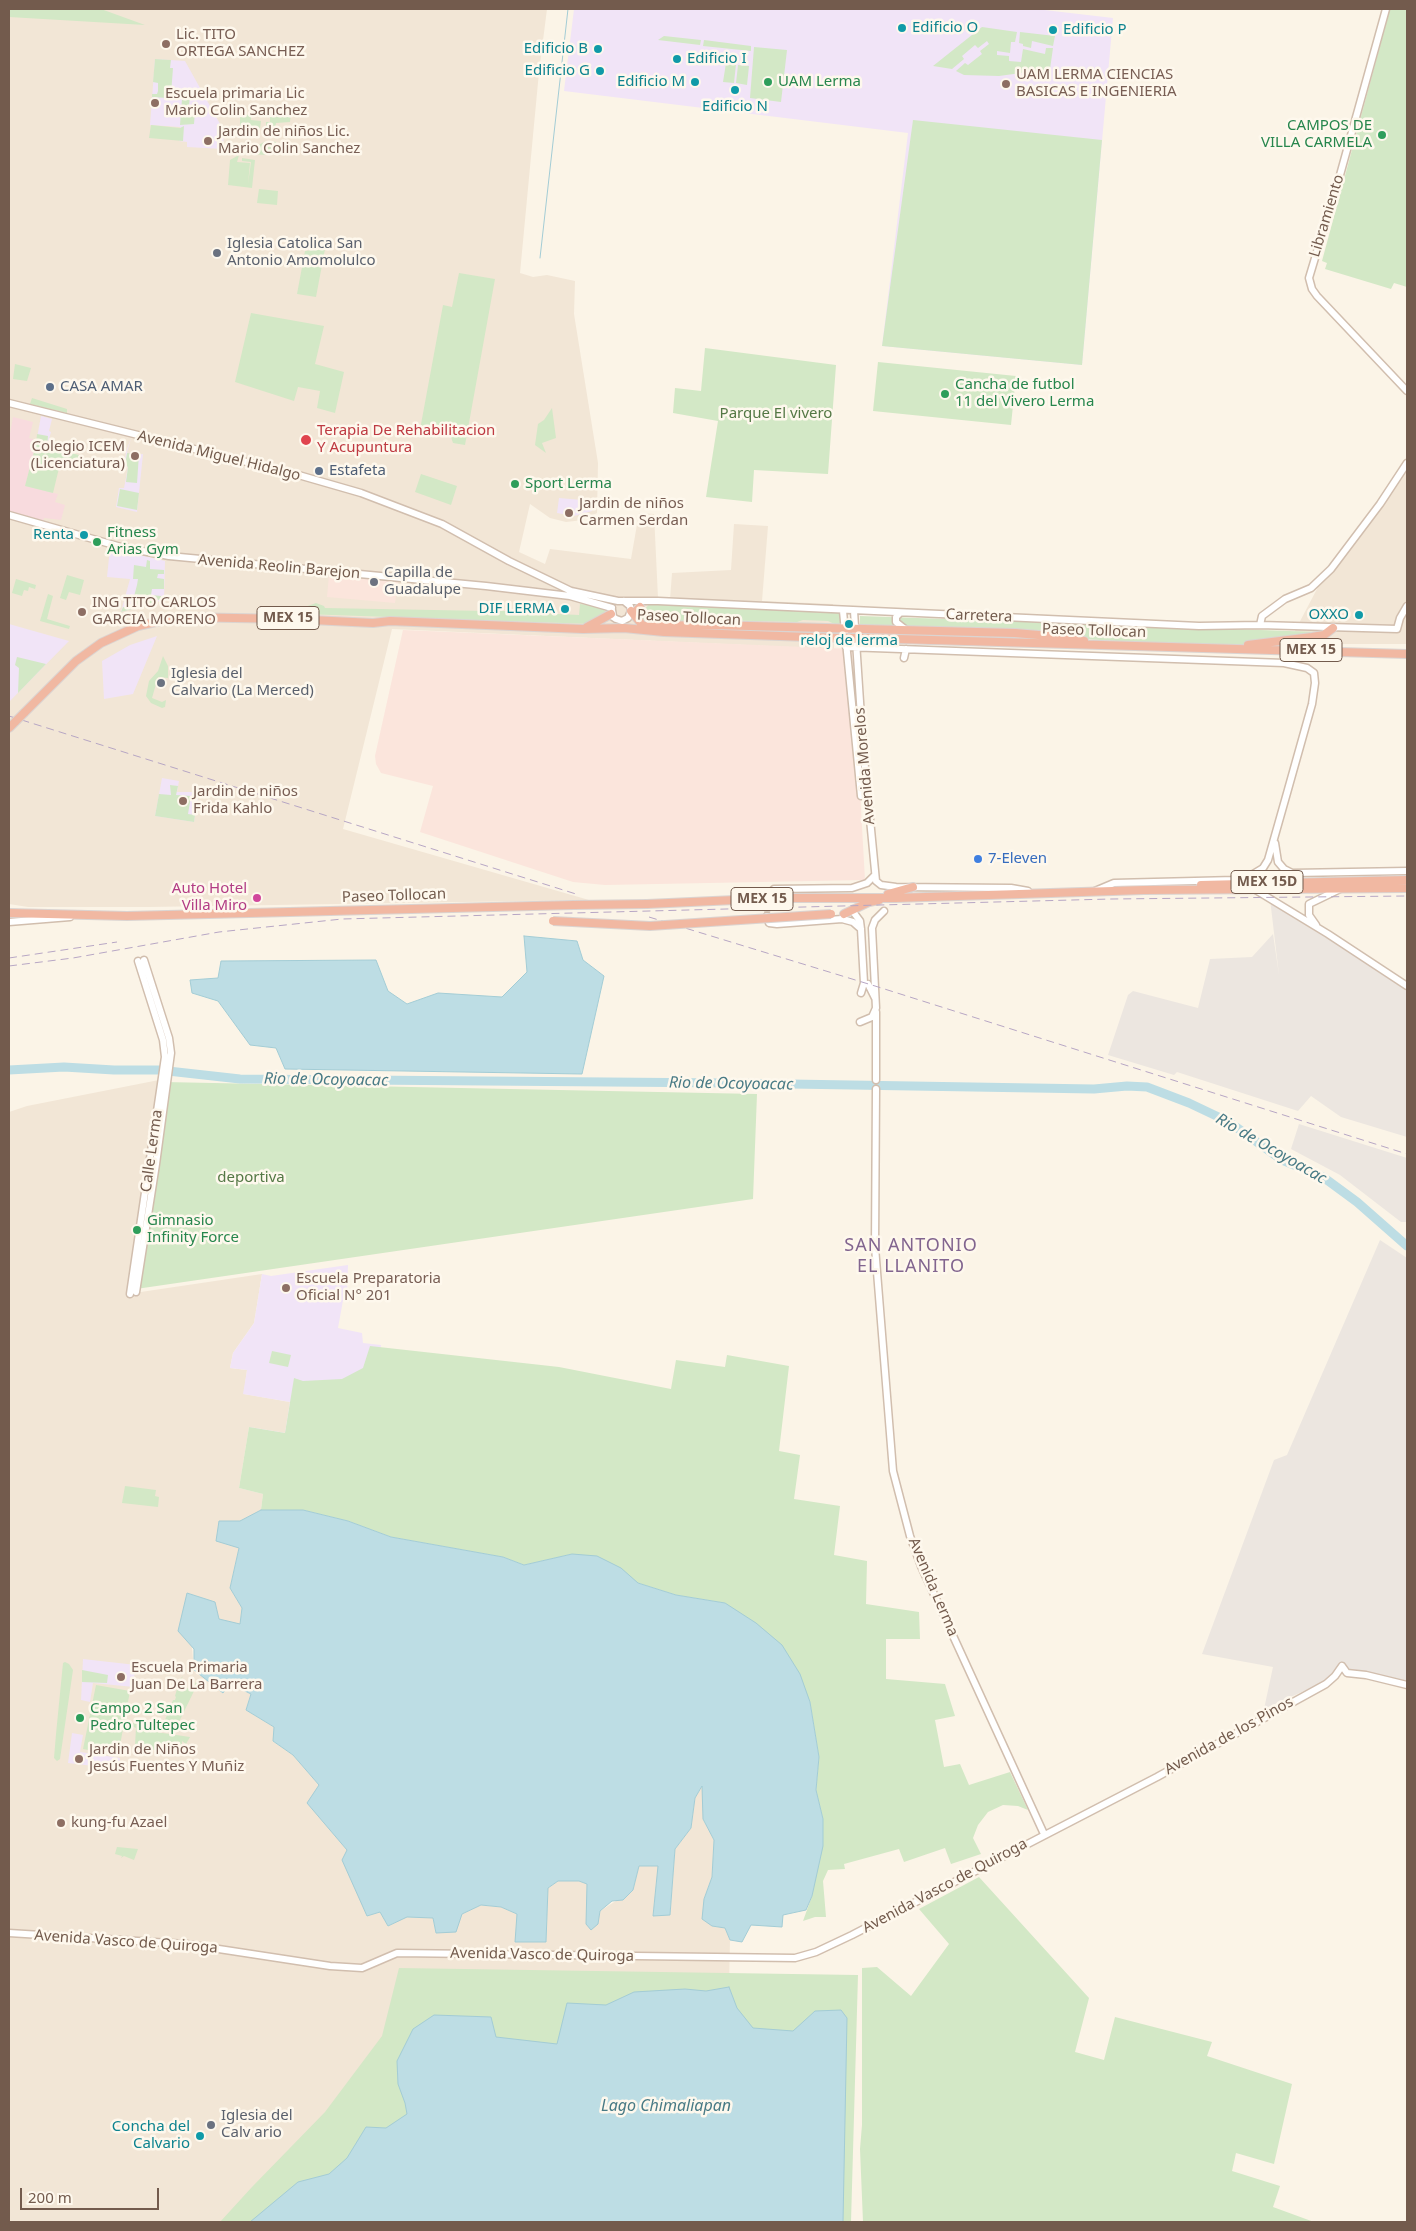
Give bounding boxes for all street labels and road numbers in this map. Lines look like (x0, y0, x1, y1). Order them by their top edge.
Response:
street label: Libramiento (1306, 173, 1348, 259)
street label: Avenida Miguel Hidalgo (136, 427, 302, 485)
street label: Avenida Reolin Barejon (197, 551, 361, 583)
road number: MEX 15 (257, 606, 319, 630)
street label: Paseo Tollocan (637, 606, 741, 630)
street label: Carretera (945, 606, 1013, 626)
street label: Paseo Tollocan (1042, 620, 1146, 642)
road number: MEX 15 (1280, 638, 1342, 662)
street label: Avenida Morelos (851, 707, 879, 825)
road number: MEX 15D (1231, 870, 1303, 894)
street label: Paseo Tollocan (342, 885, 446, 907)
road number: MEX 15 (731, 888, 793, 911)
street label: Calle Lerma (137, 1109, 167, 1193)
street label: Avenida Lerma (904, 1535, 962, 1639)
street label: Avenida de los Pinos (1161, 1693, 1297, 1779)
street label: Avenida Vasco de Quiroga (860, 1835, 1030, 1937)
street label: Avenida Vasco de Quiroga (34, 1927, 218, 1957)
street label: Avenida Vasco de Quiroga (450, 1944, 634, 1966)

